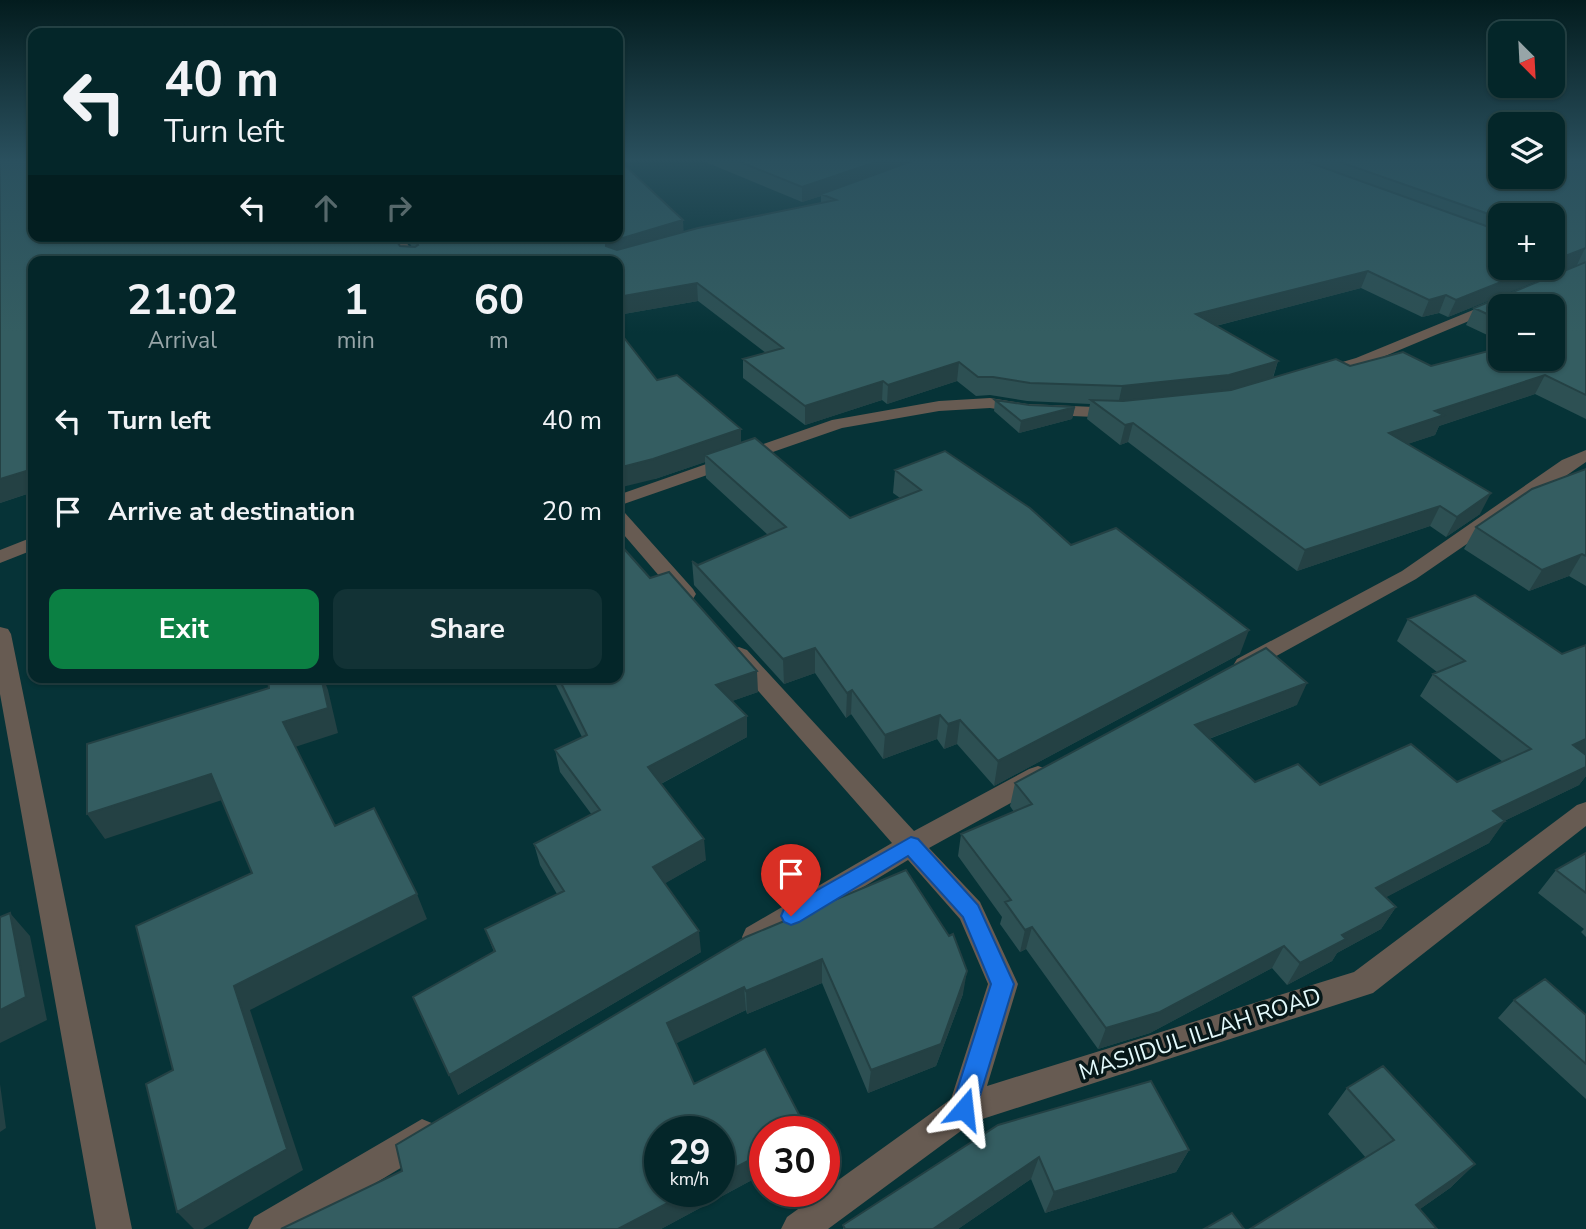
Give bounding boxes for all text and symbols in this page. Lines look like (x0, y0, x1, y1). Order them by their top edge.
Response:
north arrow (1488, 21, 1564, 98)
map controls (1488, 21, 1565, 371)
text: 40 m (164, 46, 279, 113)
icon: left (49, 56, 140, 147)
text: Turn left (164, 110, 284, 153)
button: layers (1488, 112, 1565, 189)
icon: left (234, 189, 272, 227)
icon: ahead (307, 189, 345, 227)
icon: right (380, 189, 418, 227)
button: + (1488, 203, 1565, 280)
text: 21:02 (127, 272, 238, 329)
text: 1 (343, 272, 368, 329)
text: 60 (474, 272, 524, 329)
button: − (1488, 294, 1565, 371)
text: Arrival (148, 325, 217, 356)
text: min (337, 325, 375, 356)
text: m (489, 325, 509, 356)
icon: left (49, 402, 87, 440)
text: Turn left (108, 403, 211, 438)
text: 40 m (542, 403, 602, 438)
icon: arrive (49, 493, 87, 531)
text: Arrive at destination (108, 494, 355, 529)
text: 20 m (542, 494, 602, 529)
button: Exit (49, 589, 319, 669)
button: Share (333, 589, 602, 669)
pin (761, 844, 821, 916)
icon: arrive (772, 855, 810, 893)
street label: MASJIDUL ILLAH ROAD (1075, 980, 1325, 1088)
position arrow (927, 1072, 1001, 1146)
speed limit sign: 30 (749, 1116, 840, 1207)
text: 29 (668, 1129, 711, 1176)
text: km/h (670, 1167, 709, 1191)

